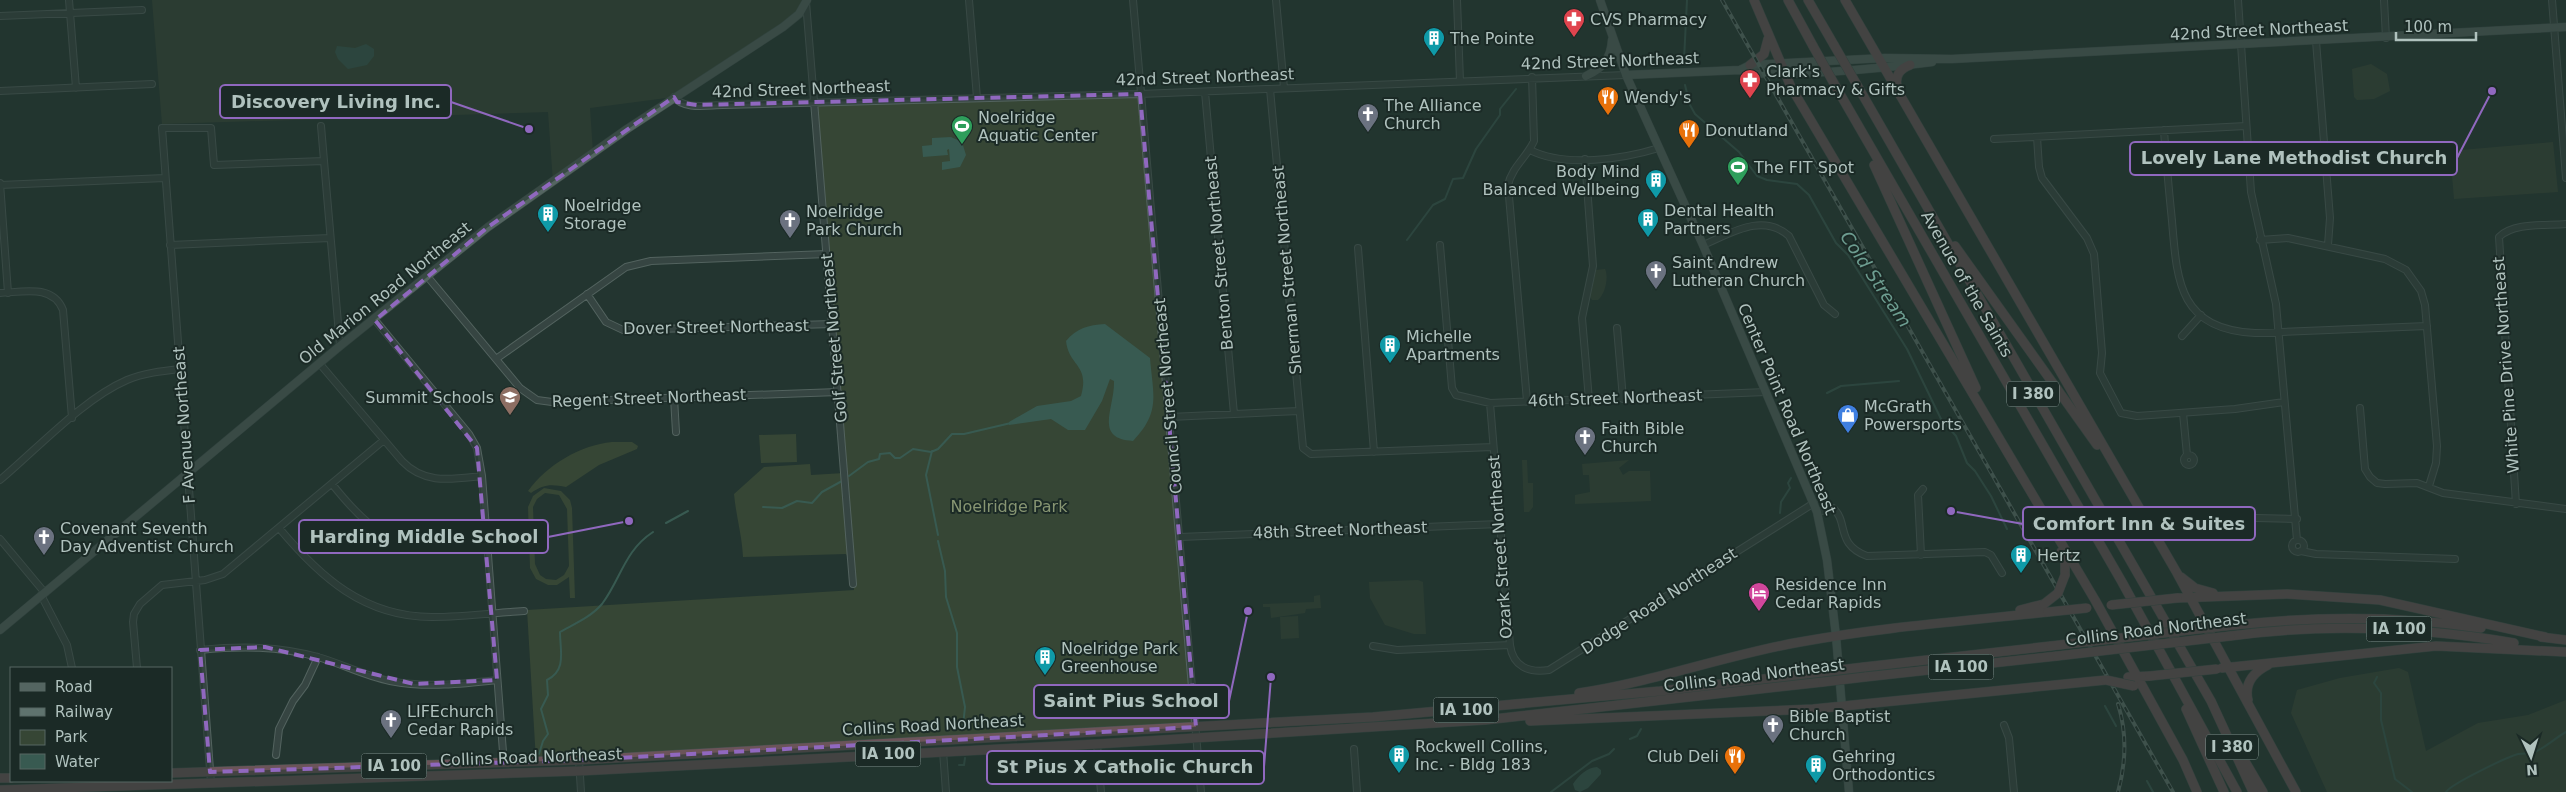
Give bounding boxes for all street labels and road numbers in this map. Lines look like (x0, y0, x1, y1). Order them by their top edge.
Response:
street label: 42nd Street Northeast (2169, 16, 2349, 44)
street label: 42nd Street Northeast (1520, 48, 1700, 74)
street label: 42nd Street Northeast (1115, 64, 1295, 90)
street label: 42nd Street Northeast (711, 76, 891, 102)
street label: Benton Street Northeast (1201, 155, 1237, 351)
street label: Sherman Street Northeast (1268, 165, 1306, 375)
street label: Avenue of the Saints (1917, 208, 2017, 360)
street label: Old Marion Road Northeast (295, 218, 475, 368)
street label: Golf Street Northeast (817, 252, 851, 424)
street label: White Pine Drive Northeast (2489, 256, 2523, 474)
street label: Council Street Northeast (1150, 297, 1186, 495)
street label: Center Point Road Northeast (1734, 300, 1840, 518)
street label: Dover Street Northeast (623, 316, 809, 338)
street label: F Avenue Northeast (169, 346, 199, 504)
road number: I 380 (2007, 382, 2059, 406)
street label: Regent Street Northeast (552, 385, 746, 411)
street label: 46th Street Northeast (1527, 385, 1703, 411)
street label: Ozark Street Northeast (1484, 454, 1516, 640)
street label: 48th Street Northeast (1252, 517, 1428, 543)
street label: Dodge Road Northeast (1578, 544, 1740, 658)
street label: Collins Road Northeast (2064, 608, 2248, 650)
road number: IA 100 (2366, 616, 2432, 642)
street label: Collins Road Northeast (1662, 654, 1846, 696)
road number: IA 100 (1928, 654, 1994, 680)
road number: IA 100 (1434, 698, 1498, 722)
street label: Collins Road Northeast (842, 711, 1024, 739)
road number: I 380 (2206, 734, 2258, 760)
road number: IA 100 (856, 742, 920, 766)
street label: Collins Road Northeast (440, 744, 622, 770)
road number: IA 100 (362, 754, 426, 778)

